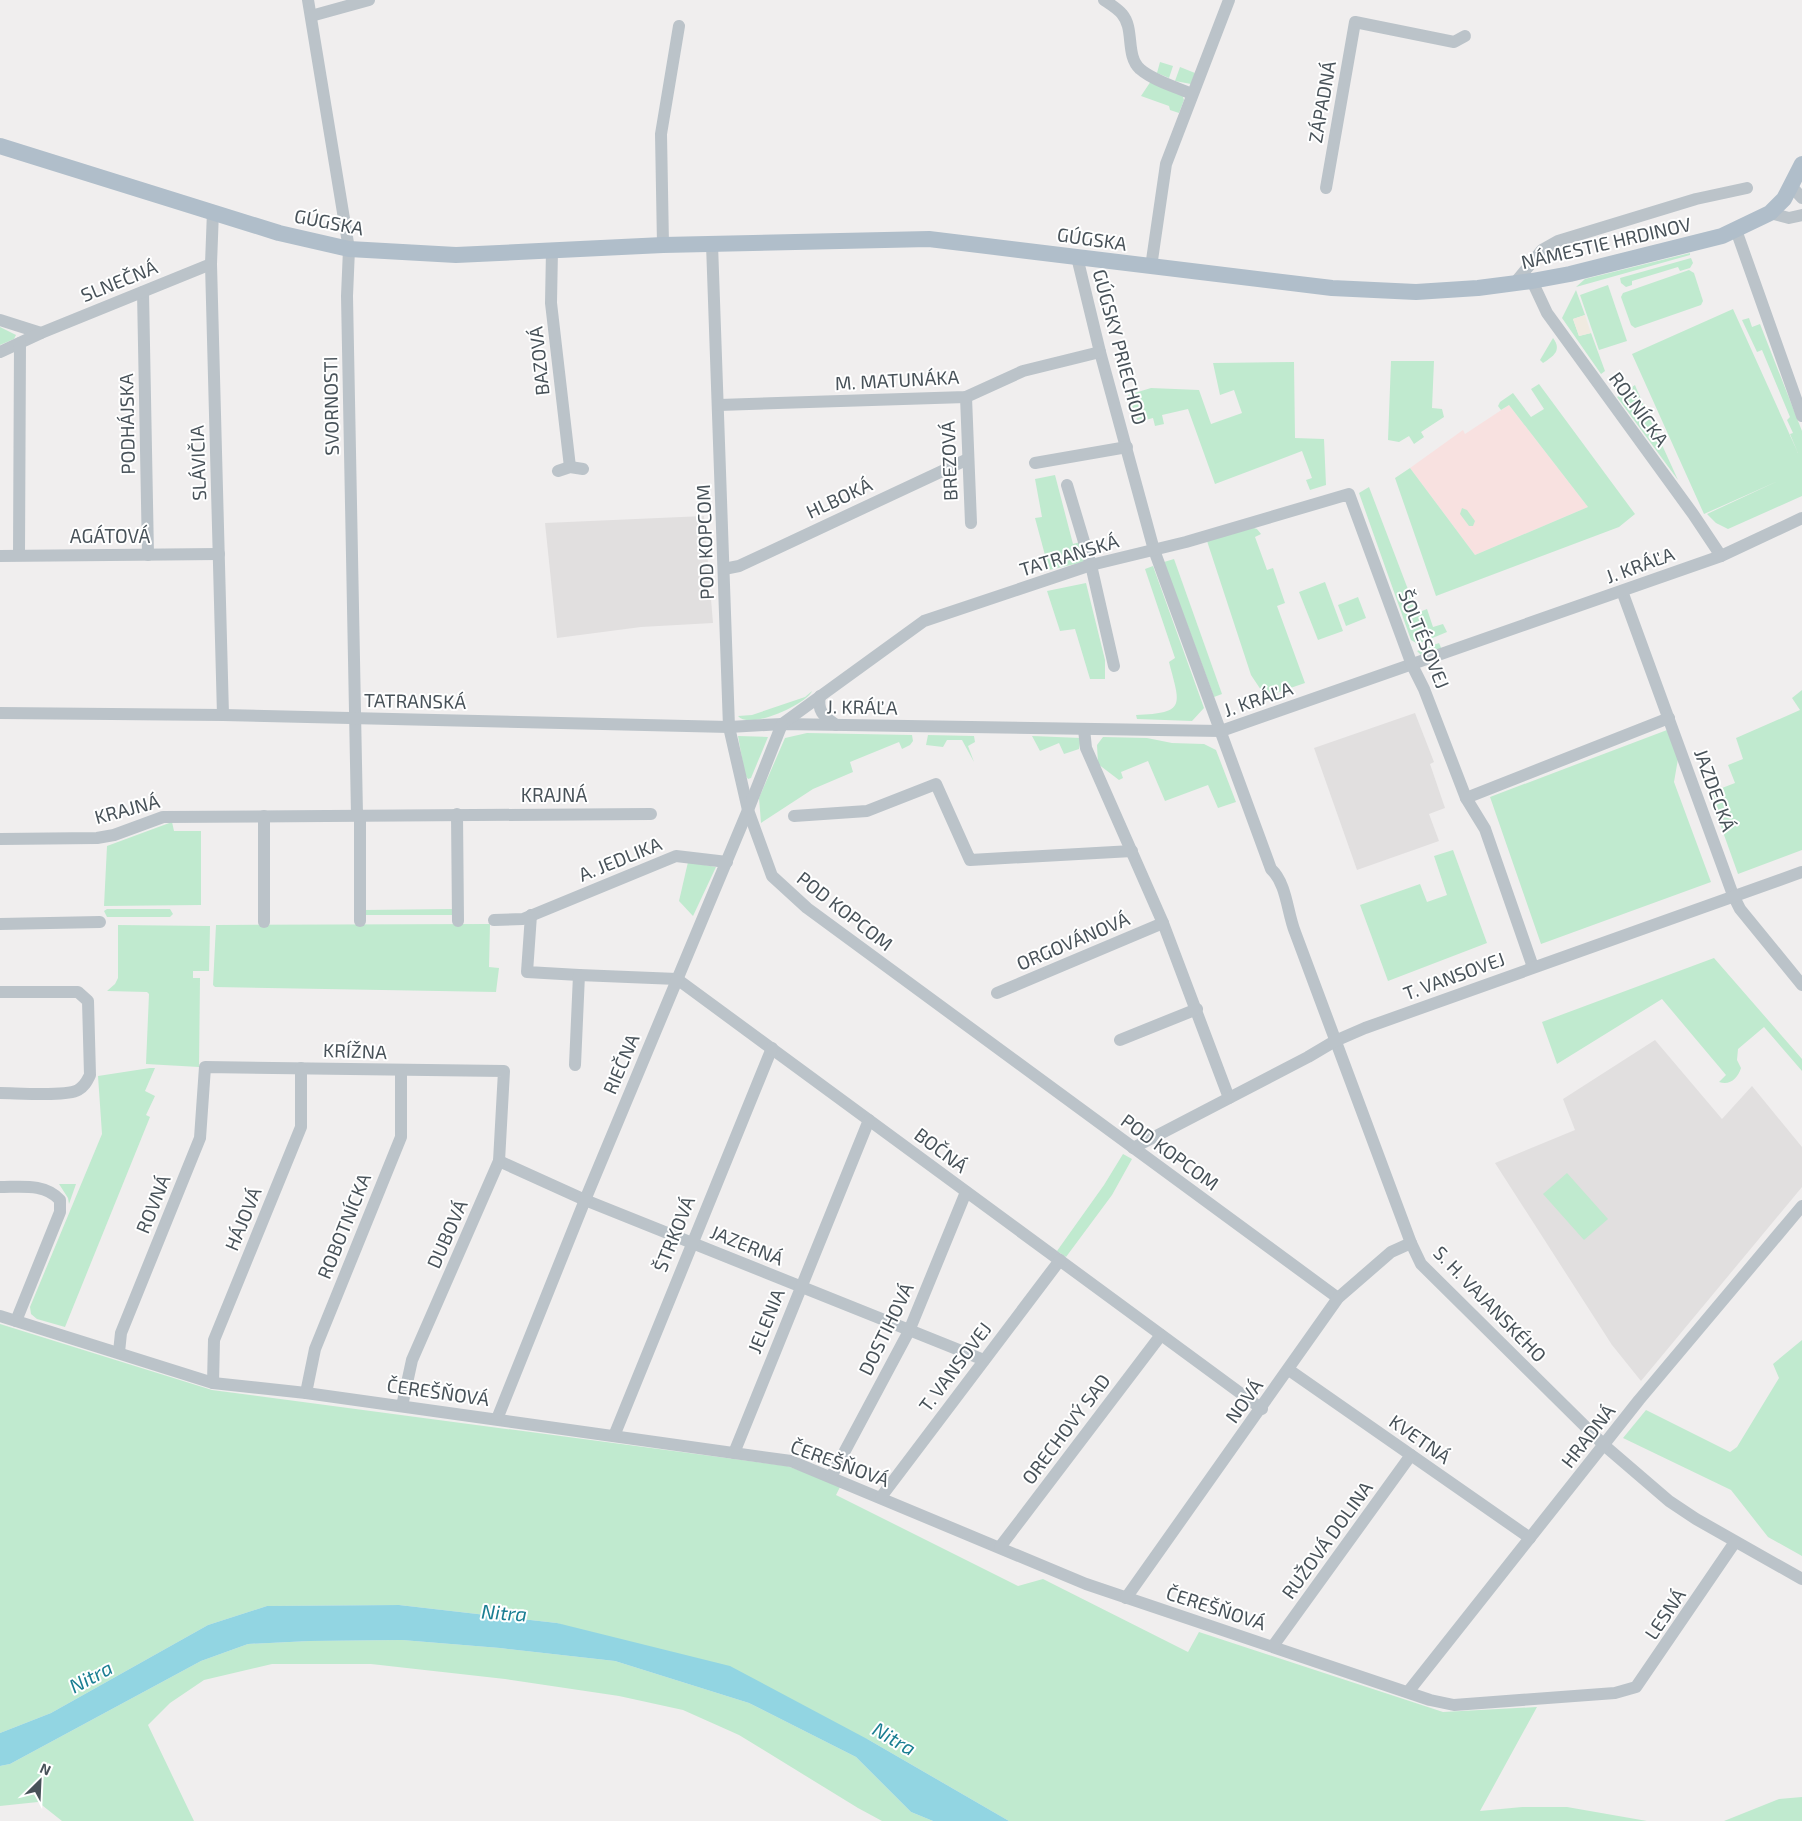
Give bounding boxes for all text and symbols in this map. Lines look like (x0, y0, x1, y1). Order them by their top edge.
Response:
street label: ZÁPADNÁ (1303, 59, 1340, 145)
street label: GÚGSKA (292, 204, 366, 240)
street label: NÁMESTIE HRDINOV (1519, 212, 1693, 273)
street label: GÚGSKA (1056, 222, 1129, 255)
street label: SLNEČNÁ (77, 255, 161, 306)
street label: GÚGSKY PRIECHOD (1089, 267, 1152, 427)
street label: BAZOVÁ (523, 325, 554, 397)
street label: SVORNOSTI (318, 356, 343, 456)
street label: M. MATUNÁKA (834, 365, 960, 394)
street label: ROĽNÍCKA (1605, 367, 1674, 451)
street label: PODHÁJSKA (114, 373, 139, 475)
street label: BREZOVÁ (936, 420, 961, 501)
street label: SLÁVIČIA (185, 425, 210, 501)
street label: HLBOKÁ (802, 472, 876, 523)
street label: POD KOPCOM (691, 484, 718, 600)
street label: AGÁTOVÁ (70, 524, 150, 547)
street label: TATRANSKÁ (1017, 529, 1121, 580)
street label: J. KRÁĽA (1602, 541, 1677, 588)
street label: ŠOLTÉSOVEJ (1394, 586, 1455, 692)
street label: J. KRÁĽA (1220, 676, 1296, 721)
street label: TATRANSKÁ (364, 688, 467, 713)
street label: J. KRÁĽA (826, 694, 898, 719)
street label: JAZDECKÁ (1690, 745, 1741, 834)
street label: KRAJNÁ (521, 783, 587, 806)
street label: KRAJNÁ (92, 789, 162, 828)
street label: A. JEDLIKA (575, 831, 665, 886)
street label: POD KOPCOM (793, 866, 898, 955)
street label: ORGOVÁNOVÁ (1013, 906, 1133, 975)
street label: T. VANSOVEJ (1400, 947, 1508, 1004)
street label: RIEČNA (598, 1030, 644, 1097)
street label: KRÍŽNA (323, 1038, 388, 1063)
street label: POD KOPCOM (1117, 1108, 1224, 1195)
street label: BOČNÁ (910, 1122, 973, 1177)
street label: ROBOTNÍCKA (312, 1169, 375, 1282)
street label: ROVNÁ (130, 1171, 175, 1236)
street label: HÁJOVÁ (219, 1184, 266, 1254)
street label: ŠTRKOVÁ (648, 1192, 699, 1275)
street label: DUBOVÁ (421, 1196, 472, 1272)
street label: JAZERNÁ (707, 1220, 787, 1270)
street label: S. H. VAJANSKÉHO (1429, 1241, 1552, 1366)
street label: DOSTIHOVÁ (853, 1279, 918, 1379)
street label: JELENIA (742, 1285, 789, 1357)
street label: T. VANSOVEJ (913, 1317, 996, 1416)
street label: ORECHOVÝ SAD (1017, 1369, 1115, 1488)
street label: ČEREŠŇOVÁ (385, 1373, 491, 1410)
street label: NOVÁ (1220, 1374, 1267, 1427)
street label: HRADNÁ (1556, 1399, 1620, 1472)
street label: KVETNÁ (1385, 1409, 1456, 1468)
street label: ČEREŠŇOVÁ (788, 1434, 893, 1491)
street label: RUŽOVÁ DOLINA (1276, 1476, 1377, 1603)
street label: ČEREŠŇOVÁ (1164, 1581, 1269, 1634)
street label: LESNÁ (1639, 1584, 1690, 1643)
water label: Nitra (480, 1598, 528, 1626)
water label: Nitra (65, 1655, 116, 1697)
water label: Nitra (869, 1716, 920, 1760)
north arrow (15, 1756, 65, 1806)
text: N (37, 1759, 54, 1778)

